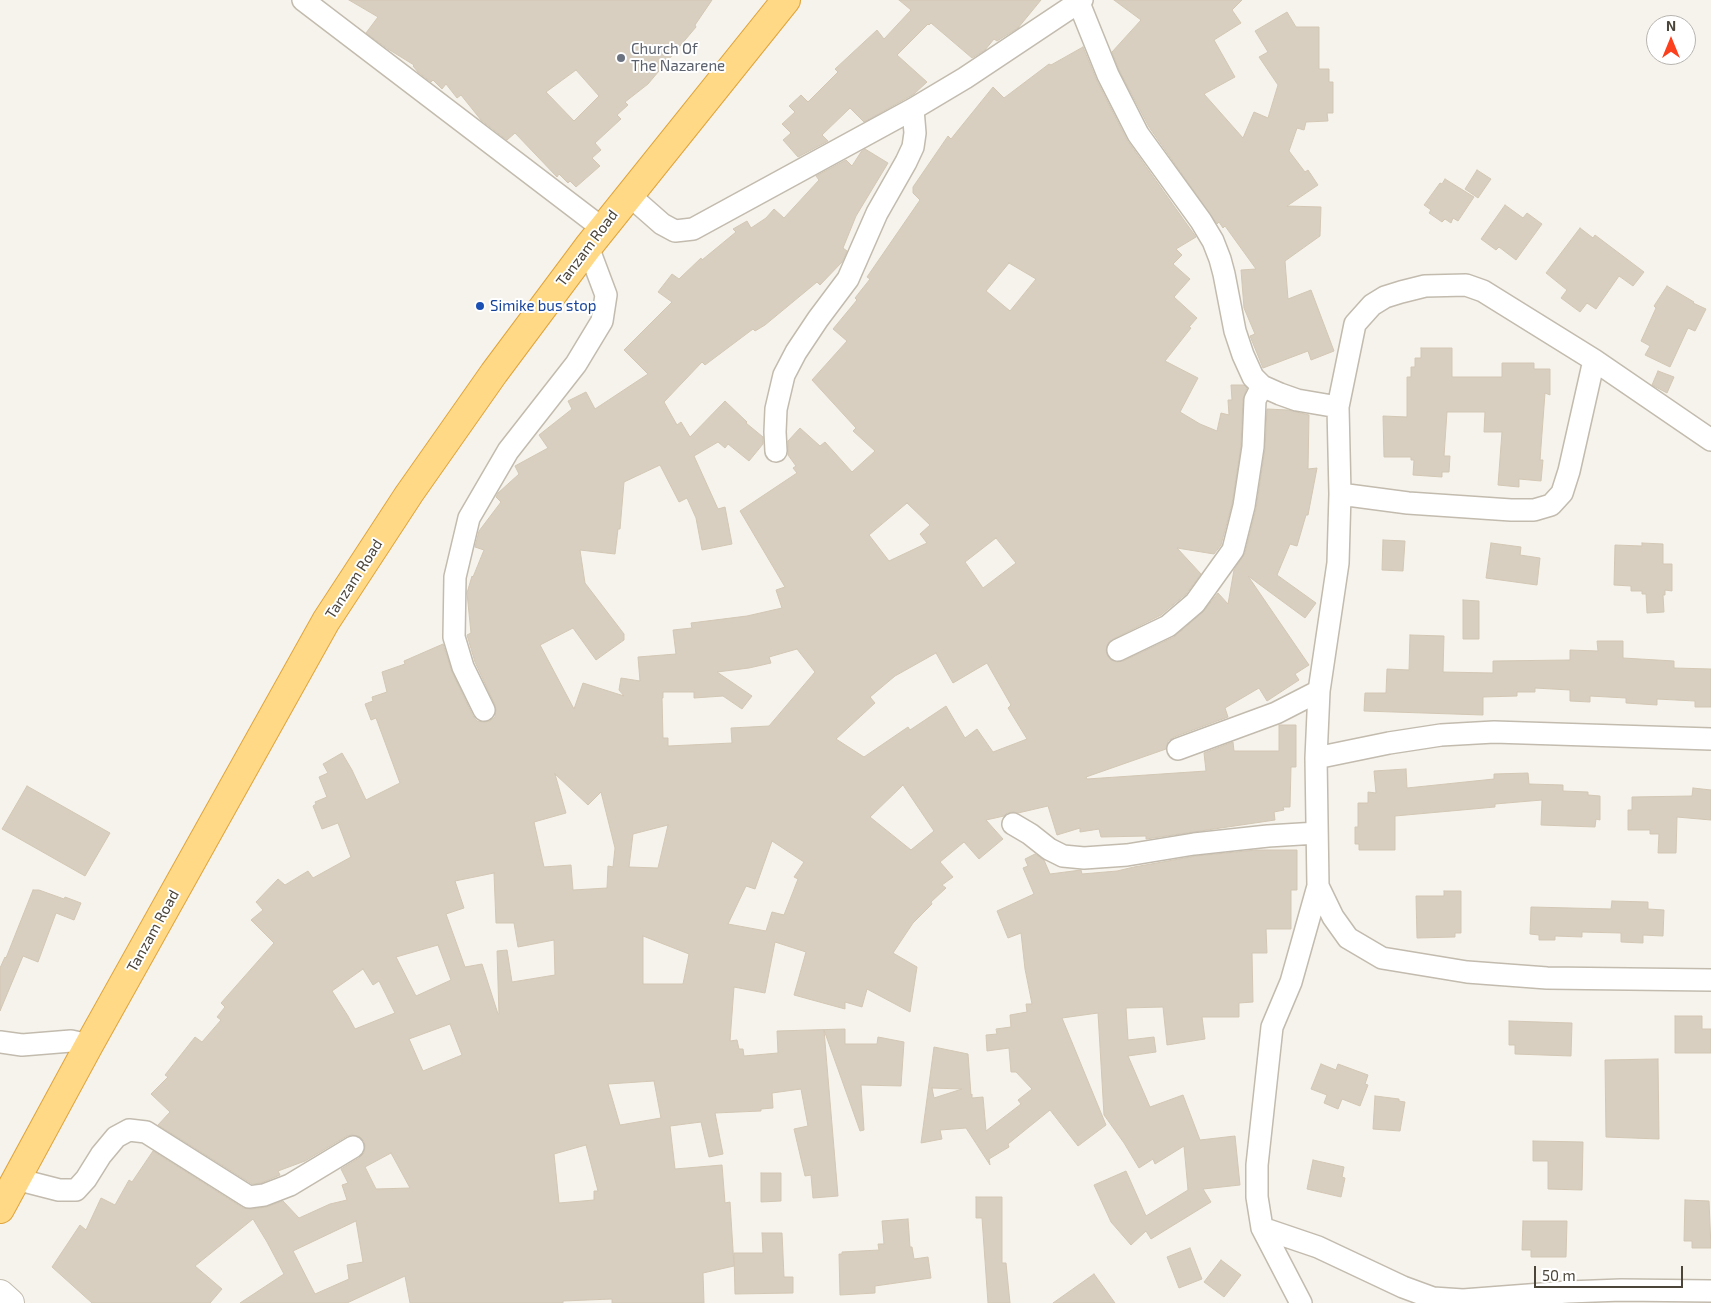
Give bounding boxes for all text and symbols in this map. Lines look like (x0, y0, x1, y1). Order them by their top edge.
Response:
north arrow (1646, 15, 1696, 65)
text: N (1666, 17, 1676, 34)
place label: Church Of The Nazarene (631, 40, 725, 75)
marker: Church Of The Nazarene (615, 52, 627, 64)
street label: Tanzam Road (552, 206, 622, 290)
place label: Simike bus stop (490, 297, 596, 315)
marker: Simike bus stop (474, 300, 486, 312)
street label: Tanzam Road (322, 536, 386, 622)
street label: Tanzam Road (123, 887, 183, 975)
scale bar (1536, 1256, 1685, 1288)
text: 50 m (1542, 1266, 1576, 1284)

